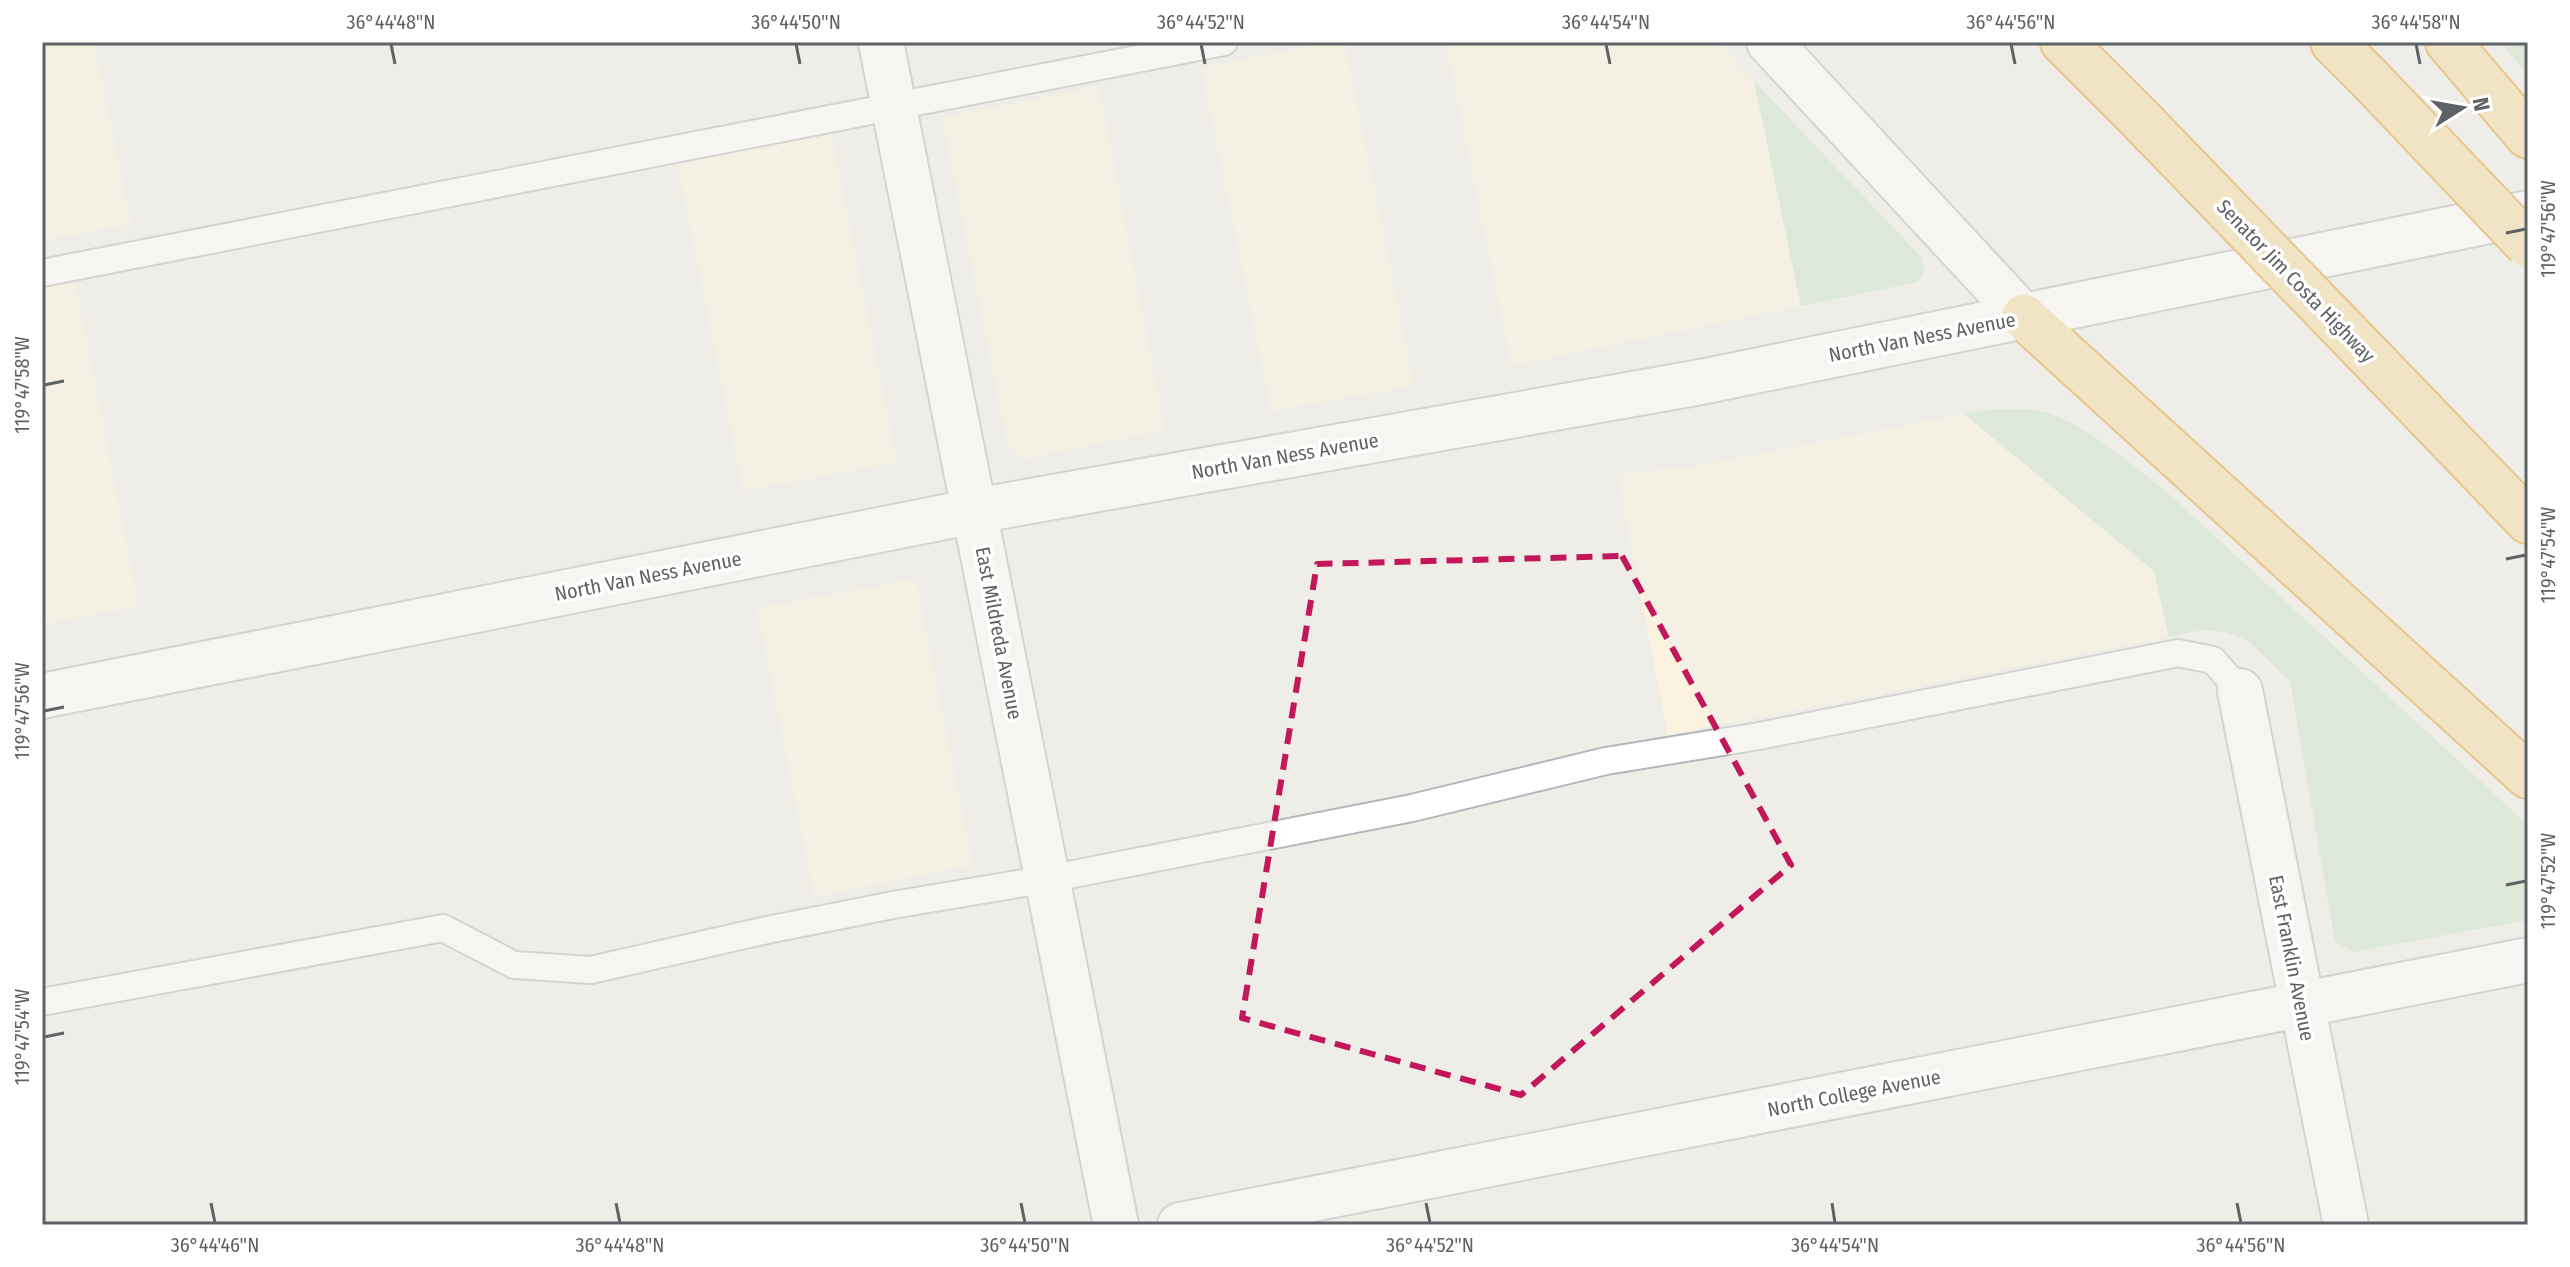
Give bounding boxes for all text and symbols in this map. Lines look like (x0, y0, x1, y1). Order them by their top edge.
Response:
text: 36°44'48"N (347, 10, 435, 34)
text: 36°44'50"N (751, 10, 841, 34)
text: 36°44'52"N (1157, 10, 1245, 34)
text: 36°44'54"N (1562, 10, 1650, 34)
text: 36°44'56"N (1967, 10, 2055, 34)
text: 36°44'58"N (2371, 10, 2461, 34)
north arrow (2422, 68, 2502, 148)
text: N (2467, 95, 2496, 113)
text: 119°47'56"W (2536, 180, 2560, 278)
street label: Senator Jim Costa Highway (2212, 195, 2380, 368)
street label: North Van Ness Avenue (1827, 307, 2017, 367)
text: 119°47'58"W (10, 336, 34, 434)
street label: North Van Ness Avenue (1190, 428, 1380, 484)
text: 119°47'54"W (2536, 507, 2560, 603)
street label: East Mildreda Avenue (970, 545, 1028, 721)
street label: North Van Ness Avenue (553, 546, 743, 606)
text: 119°47'56"W (10, 662, 34, 760)
text: 119°47'52"W (2536, 833, 2560, 929)
street label: East Franklin Avenue (2264, 873, 2320, 1043)
text: 119°47'54"W (10, 989, 34, 1085)
street label: North College Avenue (1765, 1064, 1943, 1122)
text: 36°44'46"N (171, 1233, 259, 1257)
text: 36°44'48"N (576, 1233, 664, 1257)
text: 36°44'50"N (980, 1233, 1070, 1257)
text: 36°44'52"N (1386, 1233, 1474, 1257)
text: 36°44'54"N (1791, 1233, 1879, 1257)
text: 36°44'56"N (2197, 1233, 2285, 1257)

